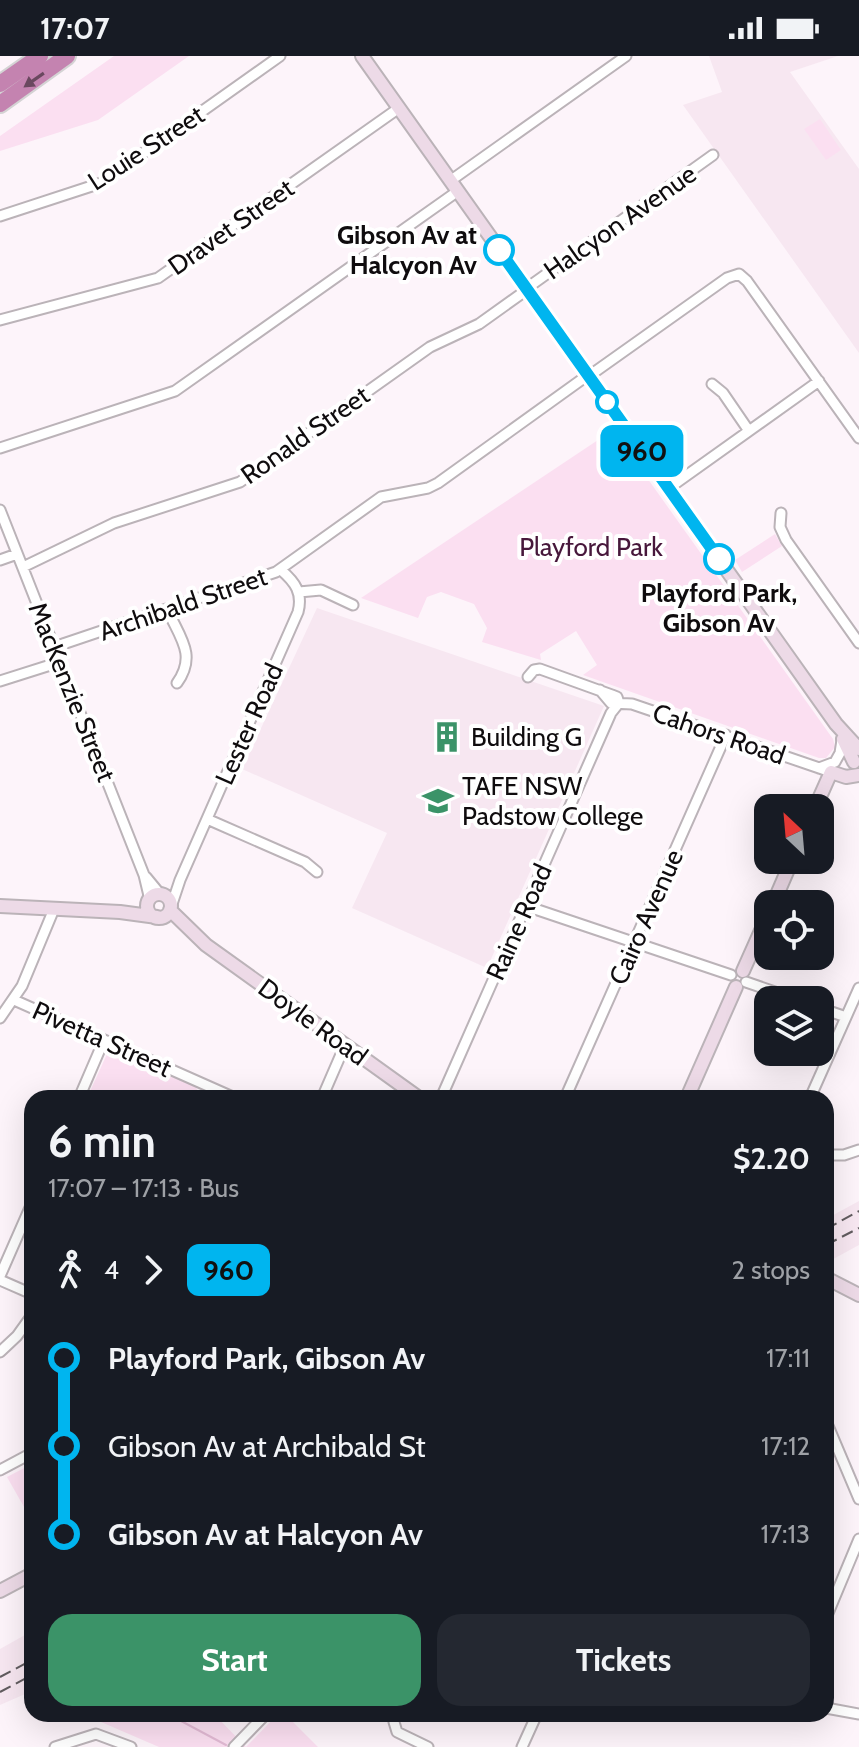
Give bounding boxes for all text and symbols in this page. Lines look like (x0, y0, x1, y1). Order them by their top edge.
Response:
text: 17:07 (40, 10, 110, 47)
one-way arrow (23, 72, 44, 87)
street label: Louie Street (82, 98, 210, 197)
street label: Halcyon Avenue (538, 158, 702, 286)
street label: Dravet Street (162, 172, 300, 282)
place label: Gibson Av at Halcyon Av (337, 219, 477, 281)
marker: Gibson Av at Halcyon Av (484, 235, 514, 265)
street label: Ronald Street (235, 379, 376, 491)
unlabelled marker (596, 391, 618, 413)
line badge: 960 (596, 425, 688, 477)
text: 960 (616, 434, 668, 468)
park label: Playford Park (519, 531, 663, 563)
marker: Playford Park, Gibson Av (704, 544, 734, 574)
street label: Archibald Street (95, 560, 271, 648)
place label: Playford Park, Gibson Av (641, 577, 797, 639)
street label: MacKenzie Street (21, 598, 123, 786)
street label: Lester Road (208, 658, 290, 790)
street label: Cahors Road (648, 696, 790, 772)
building icon: Building G (430, 720, 464, 754)
place label: Building G (471, 721, 582, 753)
place label: TAFE NSW Padstow College (462, 770, 643, 832)
school or university icon: TAFE NSW Padstow College (421, 784, 455, 818)
north arrow (754, 794, 834, 874)
map controls (754, 794, 834, 1066)
street label: Cairo Avenue (602, 844, 690, 990)
street label: Raine Road (479, 859, 559, 985)
button: locate (754, 890, 834, 970)
street label: Doyle Road (252, 972, 374, 1072)
button: layers (754, 986, 834, 1066)
street label: Pivetta Street (28, 994, 177, 1084)
text: 6 min (48, 1115, 156, 1168)
text: $2.20 (733, 1140, 810, 1177)
text: 17:07 – 17:13 · Bus (48, 1172, 239, 1204)
icon: walk (48, 1248, 92, 1292)
icon: forward (131, 1248, 175, 1292)
text: 960 (203, 1253, 254, 1287)
text: 4 (104, 1254, 119, 1286)
text: 2 stops (732, 1254, 810, 1286)
text: Playford Park, Gibson Av (108, 1340, 425, 1377)
text: 17:11 (766, 1342, 810, 1374)
text: Gibson Av at Archibald St (108, 1428, 426, 1465)
text: 17:12 (761, 1430, 810, 1462)
text: Gibson Av at Halcyon Av (108, 1516, 423, 1553)
text: 17:13 (760, 1518, 810, 1550)
button: Start (48, 1614, 421, 1706)
button: Tickets (437, 1614, 810, 1706)

